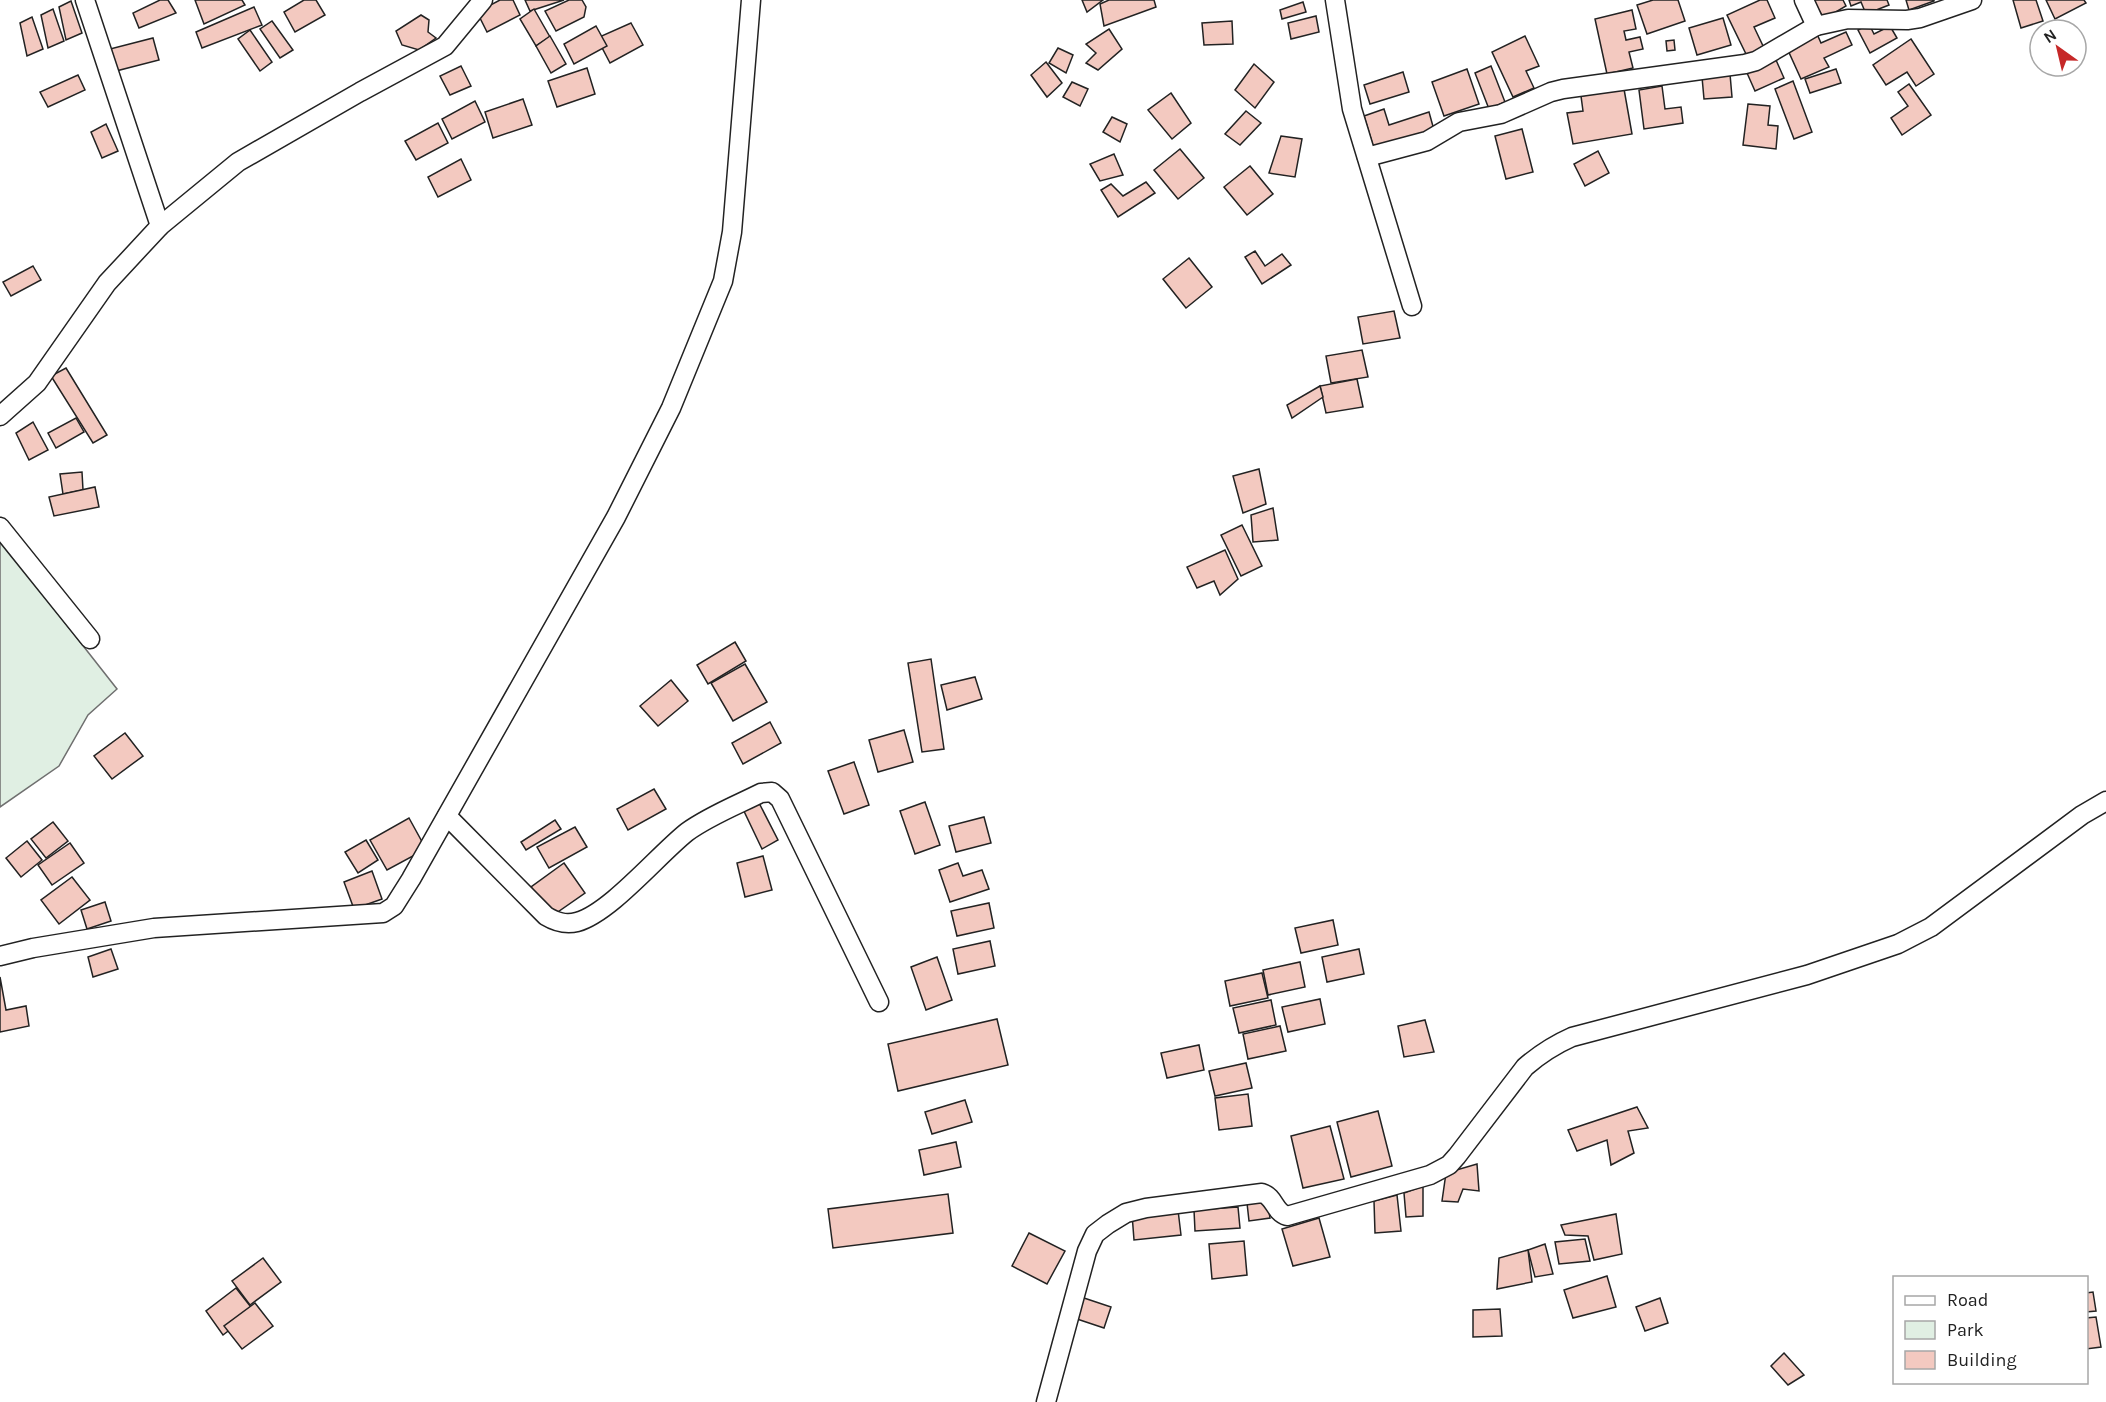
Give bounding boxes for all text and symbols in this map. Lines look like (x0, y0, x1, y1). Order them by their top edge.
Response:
north arrow (2028, 18, 2088, 78)
text: N (2040, 25, 2060, 47)
legend (1893, 1276, 2088, 1384)
text: Road (1947, 1289, 1988, 1311)
text: Park (1947, 1319, 1984, 1341)
text: Building (1947, 1349, 2017, 1371)

